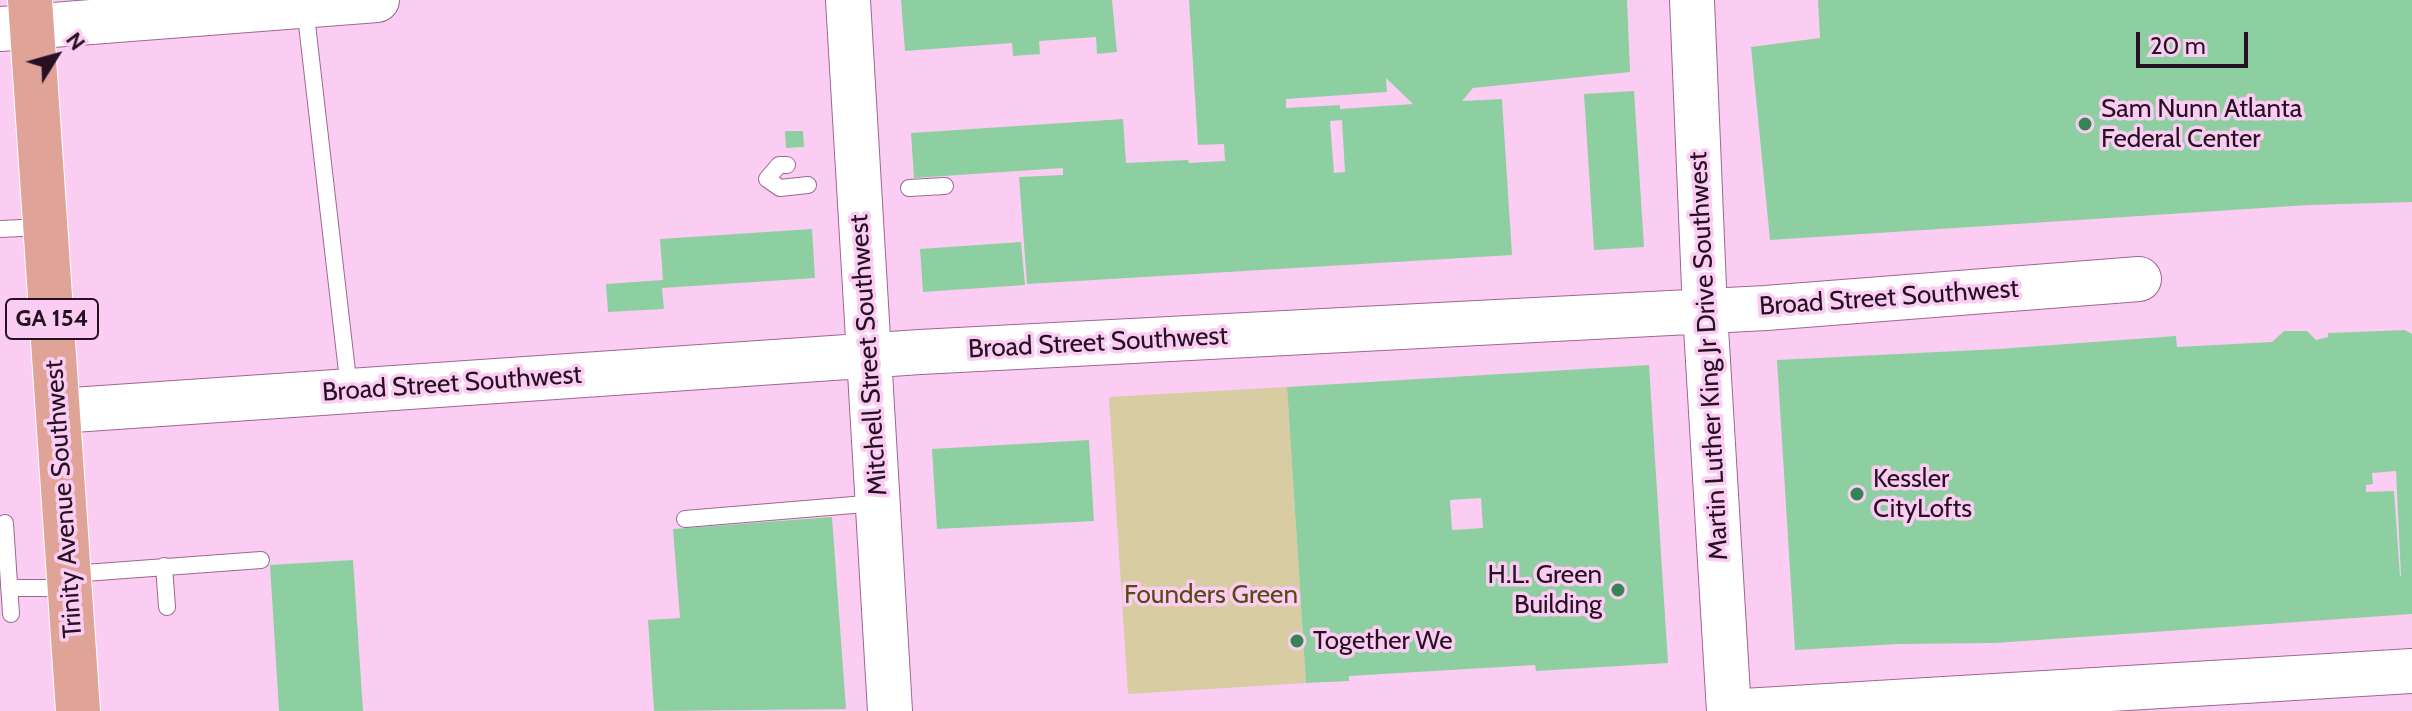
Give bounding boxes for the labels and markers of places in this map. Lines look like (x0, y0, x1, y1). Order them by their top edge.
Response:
place label: Sam Nunn Atlanta Federal Center (2101, 93, 2302, 154)
marker: Sam Nunn Atlanta Federal Center (2076, 115, 2094, 133)
place label: Kessler CityLofts (1873, 463, 1972, 524)
marker: Kessler CityLofts (1848, 485, 1866, 503)
place label: H.L. Green Building (1488, 559, 1602, 620)
marker: H.L. Green Building (1609, 581, 1627, 599)
place label: Together We (1313, 625, 1452, 657)
marker: Together We (1288, 632, 1306, 650)

